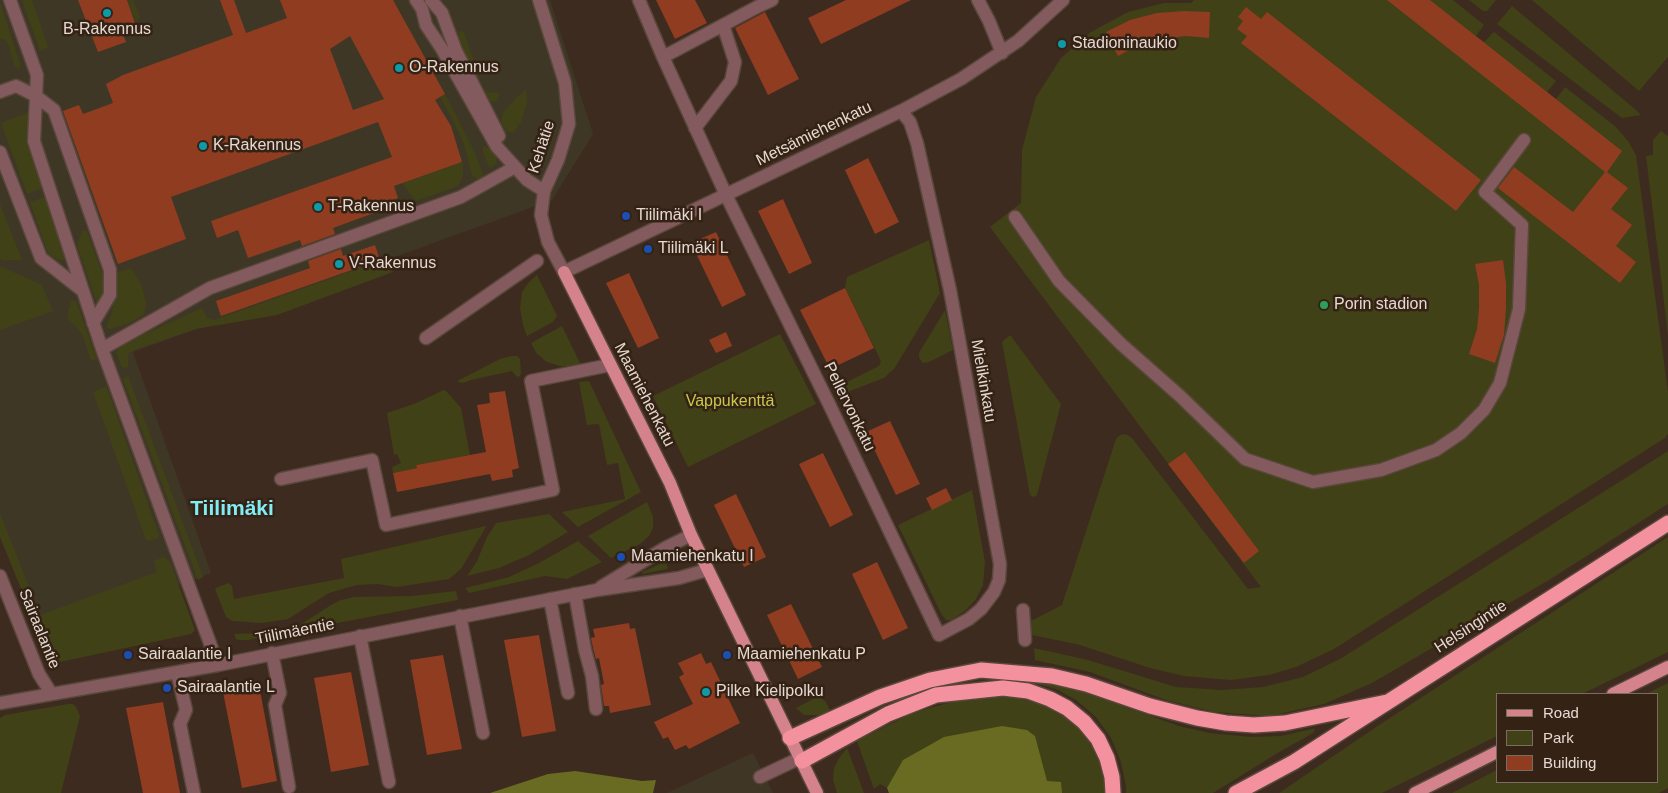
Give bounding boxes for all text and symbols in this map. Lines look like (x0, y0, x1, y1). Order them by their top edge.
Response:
marker: B-Rakennus (101, 7, 113, 19)
place label: B-Rakennus (63, 20, 151, 40)
place label: Stadioninaukio (1072, 34, 1177, 54)
marker: Stadioninaukio (1056, 38, 1068, 50)
place label: O-Rakennus (409, 58, 499, 78)
marker: O-Rakennus (393, 62, 405, 74)
street label: Metsämiehenkatu (753, 98, 875, 170)
street label: Kehätie (524, 118, 560, 176)
place label: K-Rakennus (213, 136, 301, 156)
marker: K-Rakennus (197, 140, 209, 152)
place label: T-Rakennus (328, 197, 414, 217)
marker: T-Rakennus (312, 201, 324, 213)
place label: Tiilimäki I (636, 206, 702, 226)
marker: Tiilimäki I (620, 210, 632, 222)
place label: Tiilimäki L (658, 239, 729, 259)
marker: Tiilimäki L (642, 243, 654, 255)
place label: V-Rakennus (349, 254, 436, 274)
marker: V-Rakennus (333, 258, 345, 270)
place label: Porin stadion (1334, 295, 1427, 315)
marker: Porin stadion (1318, 299, 1330, 311)
street label: Mielikinkatu (966, 338, 1000, 424)
street label: Maamiehenkatu (610, 340, 678, 450)
street label: Pellervonkatu (819, 359, 879, 455)
park label: Vappukenttä (686, 392, 774, 412)
district label: Tiilimäki (190, 496, 274, 522)
place label: Maamiehenkatu I (631, 547, 754, 567)
marker: Maamiehenkatu I (615, 551, 627, 563)
street label: Sairaalantie (14, 586, 64, 672)
street label: Helsingintie (1431, 596, 1511, 658)
street label: Tiilimäentie (254, 615, 336, 649)
place label: Sairaalantie I (138, 645, 231, 665)
place label: Maamiehenkatu P (737, 645, 866, 665)
marker: Sairaalantie I (122, 649, 134, 661)
marker: Maamiehenkatu P (721, 649, 733, 661)
place label: Sairaalantie L (177, 678, 275, 698)
marker: Sairaalantie L (161, 682, 173, 694)
place label: Pilke Kielipolku (716, 682, 824, 702)
marker: Pilke Kielipolku (700, 686, 712, 698)
legend (1496, 693, 1658, 783)
text: Road (1543, 704, 1579, 721)
text: Park (1543, 729, 1574, 746)
text: Building (1543, 754, 1596, 771)

